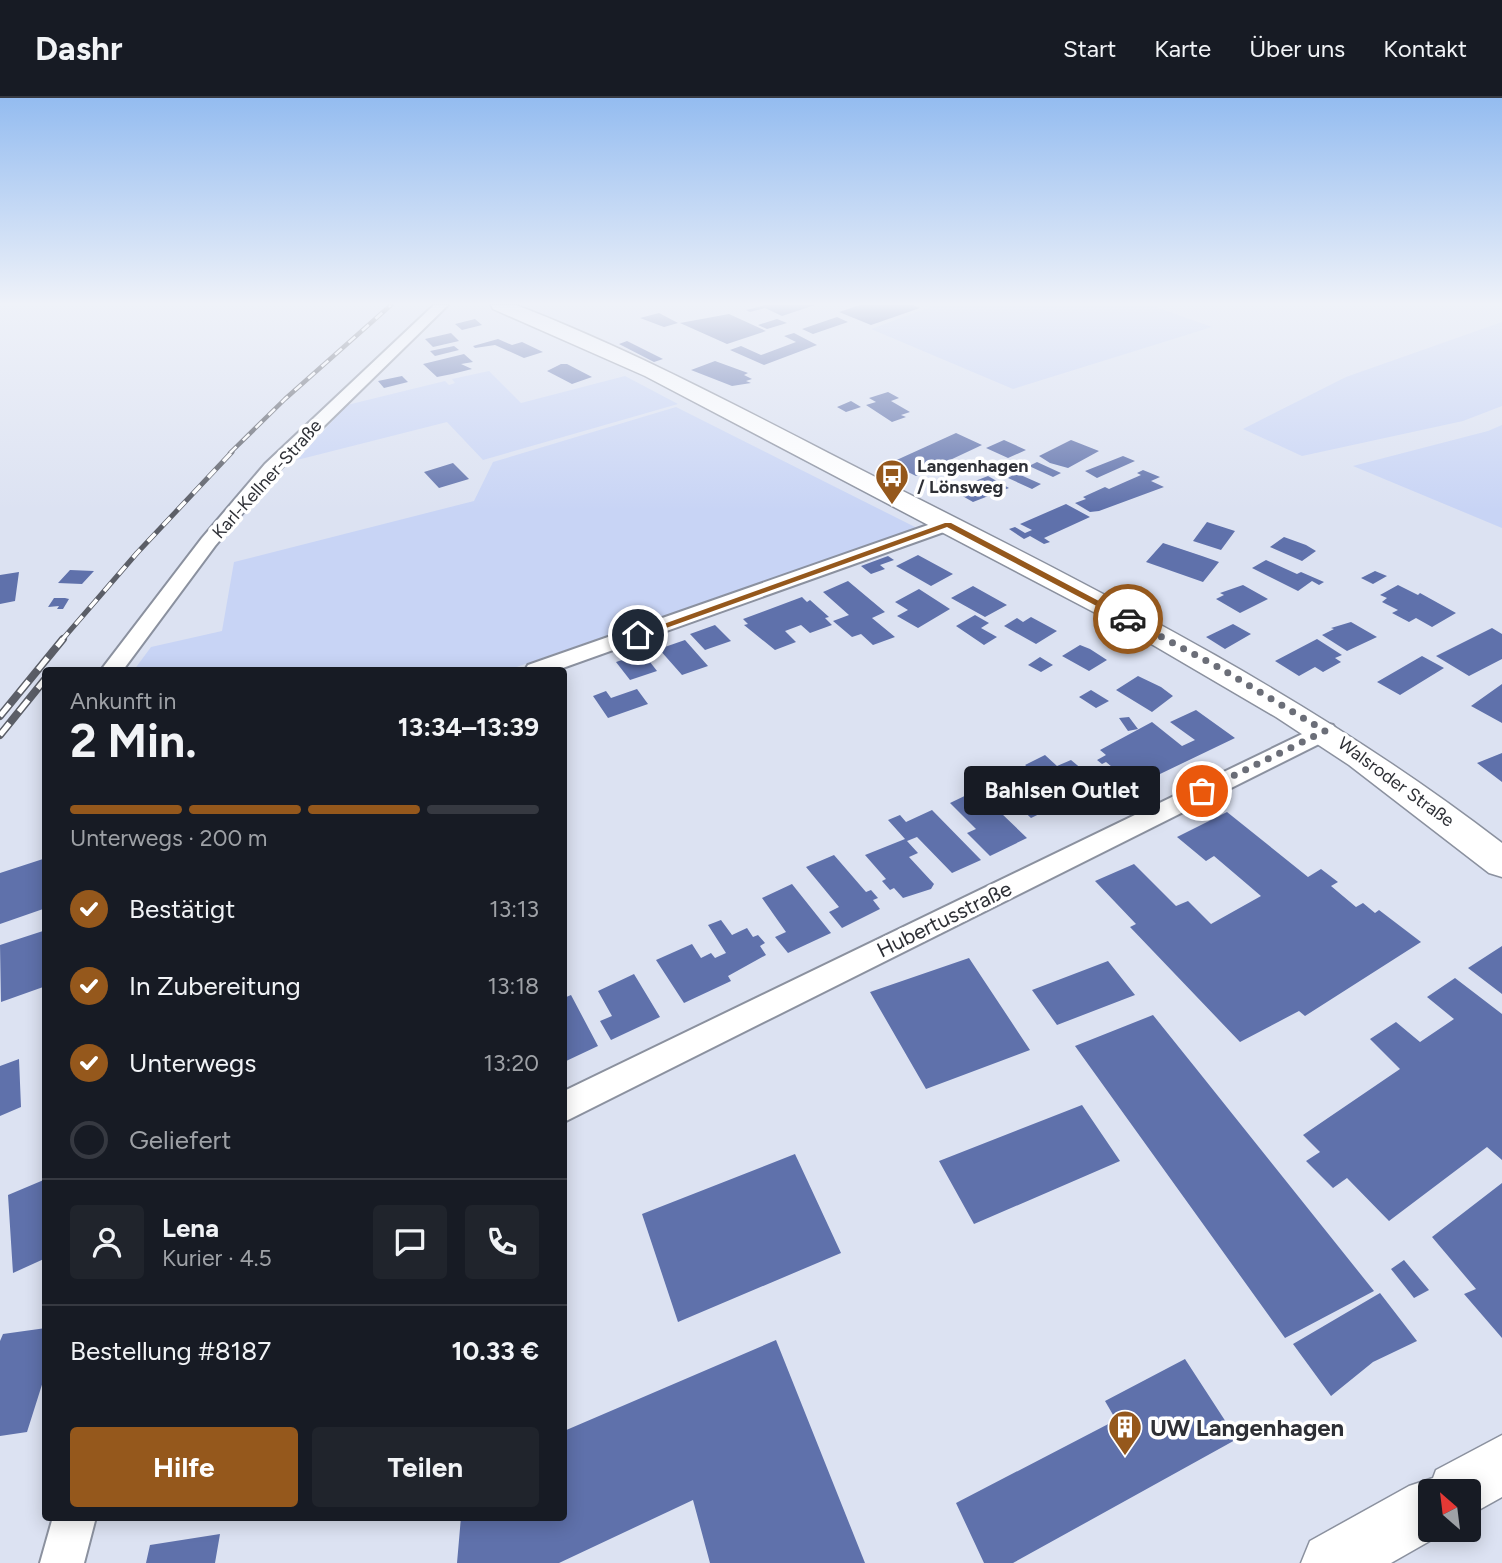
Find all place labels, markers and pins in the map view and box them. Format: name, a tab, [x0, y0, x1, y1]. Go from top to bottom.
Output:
place label: Langenhagen / Lönsweg	[917, 455, 1028, 498]
bus stop icon: Langenhagen / Lönsweg	[873, 457, 911, 506]
pin	[608, 605, 668, 665]
pin	[1172, 761, 1232, 821]
callout: Bahlsen Outlet	[964, 766, 1160, 816]
building icon: UW Langenhagen	[1106, 1408, 1144, 1457]
place label: UW Langenhagen	[1150, 1413, 1344, 1442]

